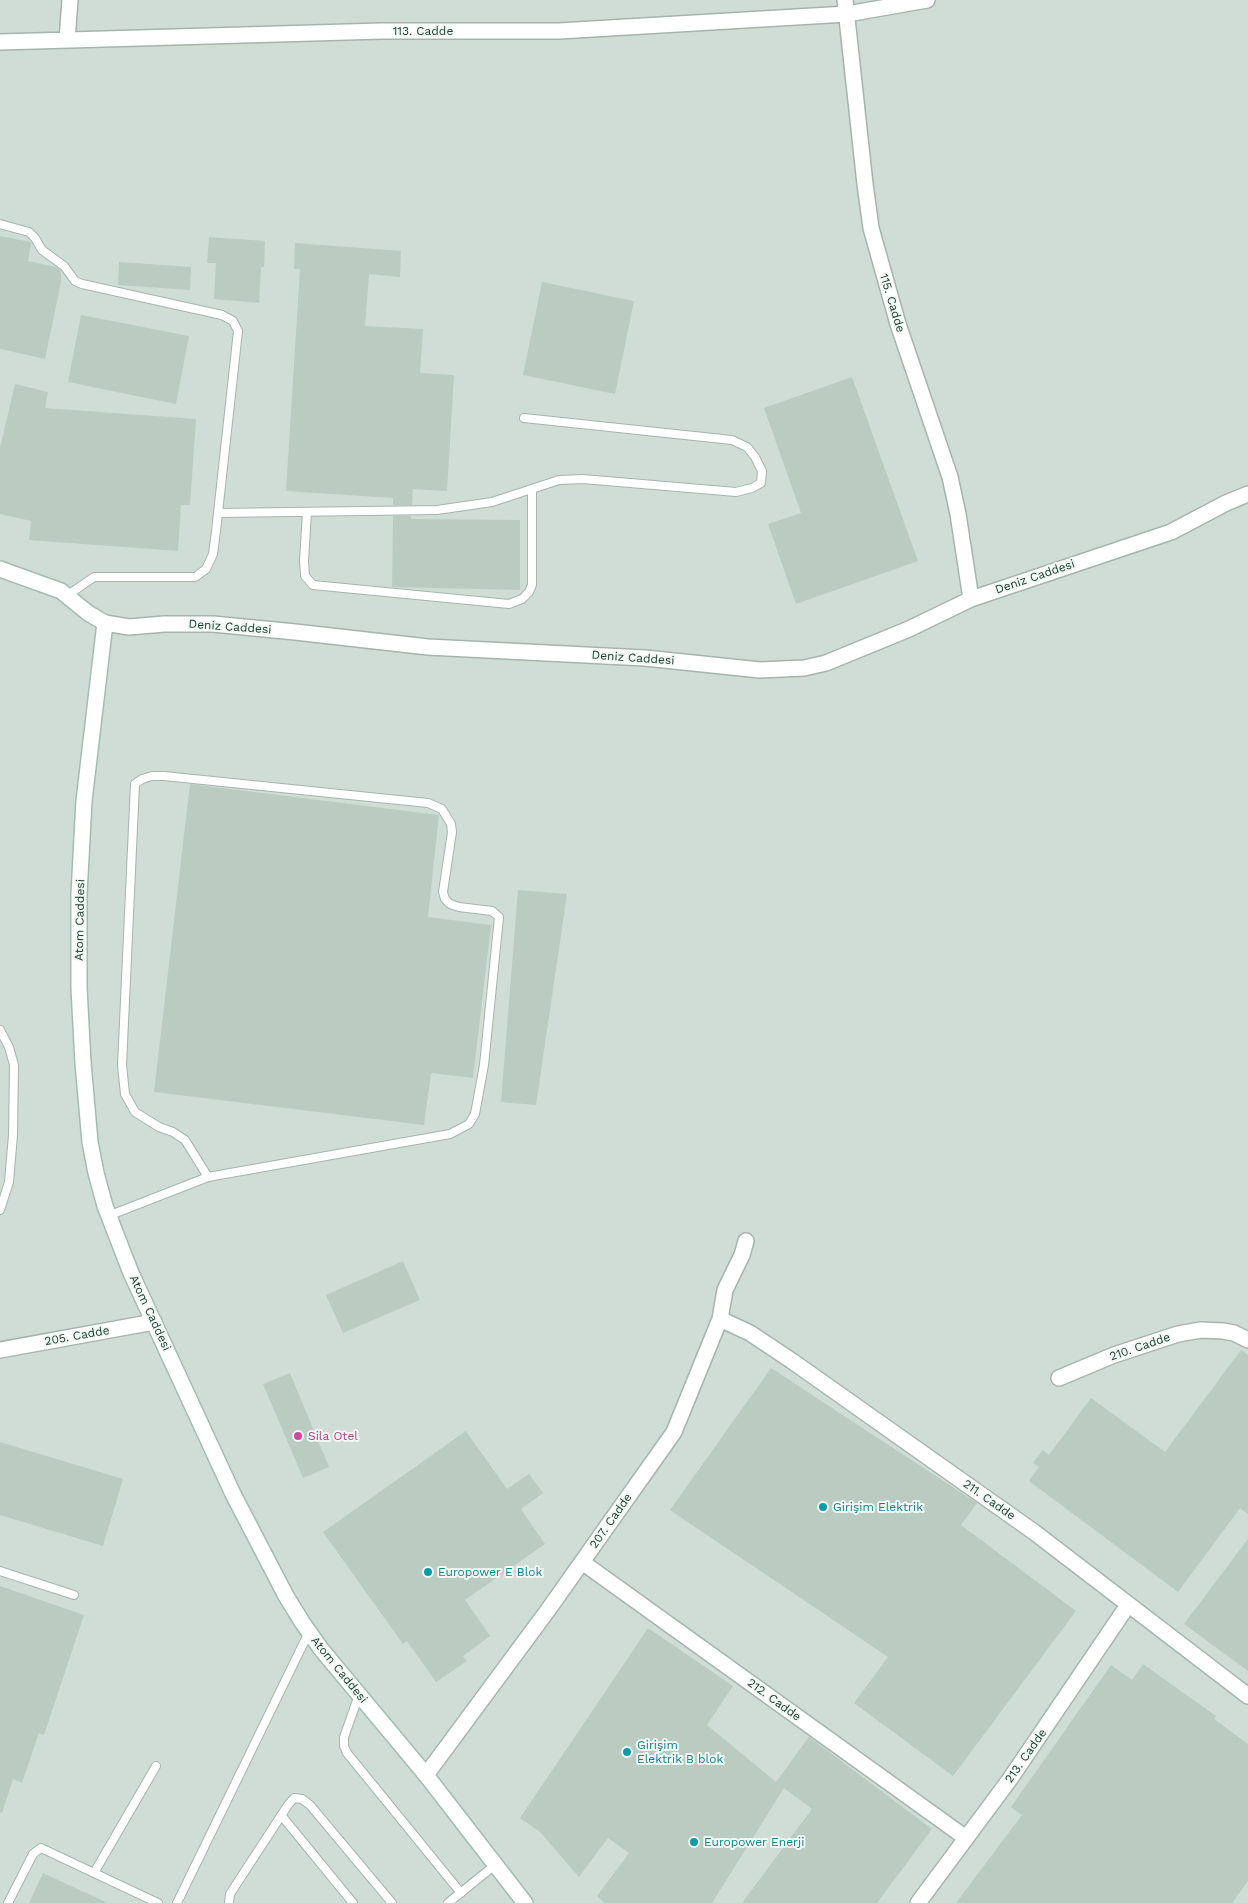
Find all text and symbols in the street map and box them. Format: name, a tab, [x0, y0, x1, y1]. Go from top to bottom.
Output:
street label: 113. Cadde	[393, 24, 453, 38]
street label: 115. Cadde	[876, 272, 908, 334]
street label: Deniz Caddesi	[993, 557, 1077, 597]
street label: Deniz Caddesi	[188, 617, 272, 637]
street label: Deniz Caddesi	[591, 648, 675, 668]
street label: Atom Caddesi	[72, 879, 88, 961]
street label: Atom Caddesi	[126, 1273, 174, 1353]
street label: 205. Cadde	[43, 1323, 111, 1349]
street label: 210. Cadde	[1108, 1330, 1172, 1364]
place label: Sila Otel	[308, 1429, 358, 1443]
marker: Sila Otel	[292, 1430, 304, 1442]
street label: 211. Cadde	[960, 1477, 1018, 1523]
street label: 207. Cadde	[587, 1491, 635, 1551]
place label: Girişim Elektrik	[833, 1500, 923, 1514]
marker: Girişim Elektrik	[817, 1501, 829, 1513]
place label: Europower E Blok	[438, 1565, 542, 1579]
marker: Europower E Blok	[422, 1566, 434, 1578]
street label: Atom Caddesi	[308, 1634, 370, 1706]
street label: 212. Cadde	[744, 1676, 804, 1724]
street label: 213. Cadde	[1002, 1726, 1050, 1786]
place label: Girişim Elektrik B blok	[637, 1738, 723, 1766]
marker: Girişim Elektrik B blok	[621, 1746, 633, 1758]
place label: Europower Enerji	[704, 1835, 804, 1849]
marker: Europower Enerji	[688, 1836, 700, 1848]

